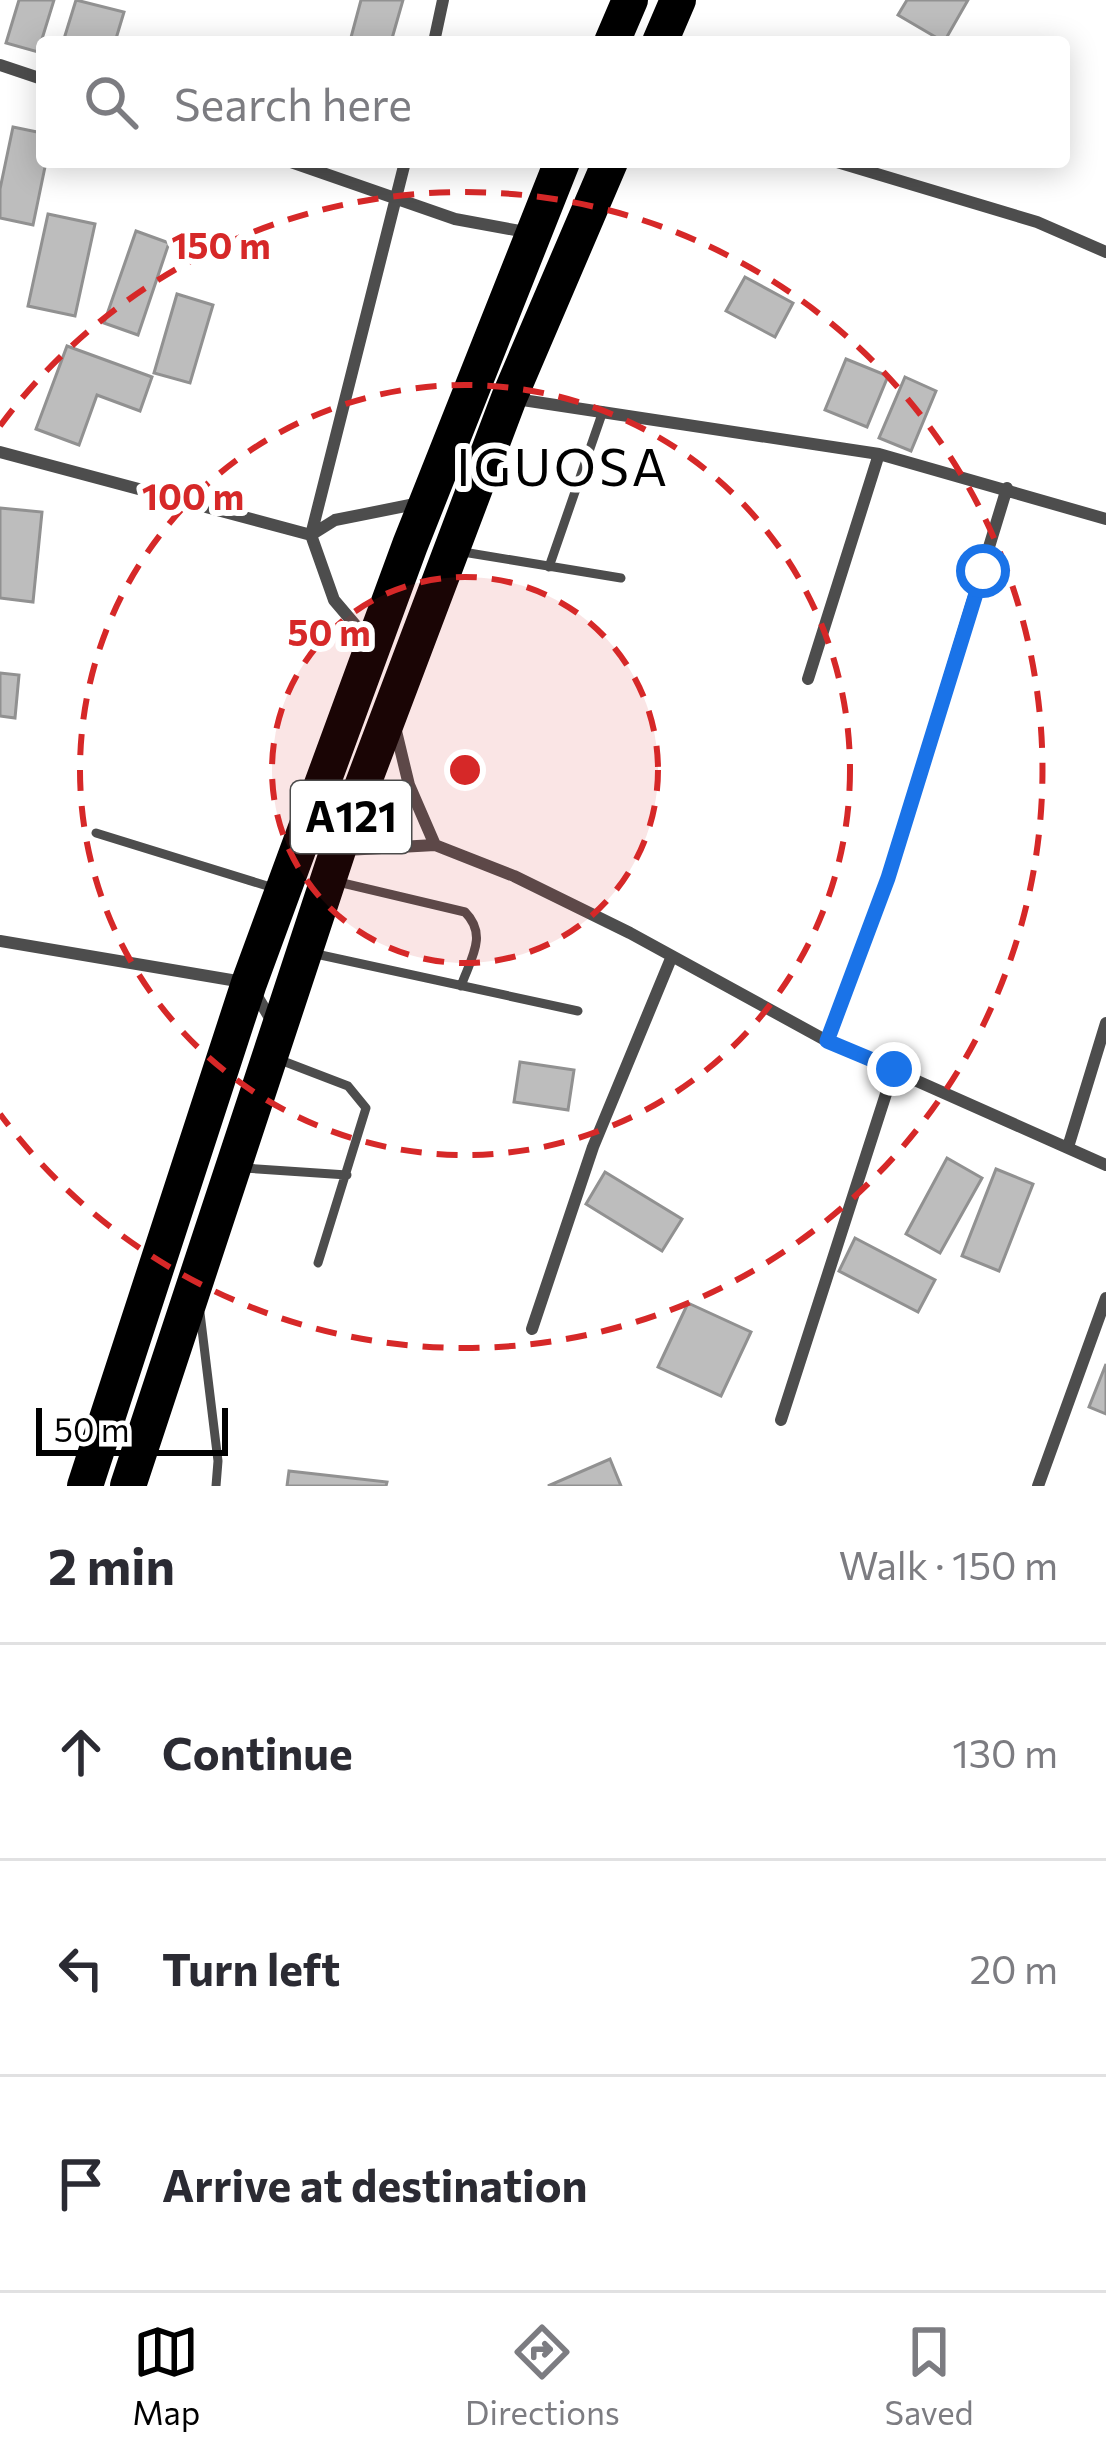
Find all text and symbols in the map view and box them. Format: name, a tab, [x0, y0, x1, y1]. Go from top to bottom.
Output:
search box	[36, 36, 1070, 168]
icon: search	[78, 69, 144, 135]
text: Search here	[174, 75, 412, 130]
text: 150 m	[171, 222, 271, 266]
district label: IGUOSA	[456, 434, 670, 497]
text: 100 m	[142, 473, 244, 517]
route start	[956, 544, 1010, 598]
text: 50 m	[287, 609, 371, 653]
centre of rings	[444, 749, 486, 791]
road number: A121	[291, 781, 411, 853]
route end	[867, 1042, 921, 1096]
scale bar	[36, 1402, 228, 1455]
text: 50 m	[54, 1408, 130, 1449]
text: 2 min	[48, 1533, 175, 1596]
text: Walk · 150 m	[839, 1540, 1058, 1588]
icon: ahead	[48, 1719, 114, 1785]
text: Continue	[162, 1724, 353, 1779]
text: 130 m	[952, 1728, 1058, 1776]
icon: left	[48, 1935, 114, 2001]
text: Turn left	[162, 1940, 340, 1995]
text: 20 m	[970, 1944, 1058, 1992]
icon: arrive	[48, 2151, 114, 2217]
text: Arrive at destination	[162, 2156, 588, 2211]
tab: Map	[132, 2319, 200, 2432]
tab: Directions	[465, 2319, 620, 2432]
tab: Saved	[885, 2319, 974, 2432]

